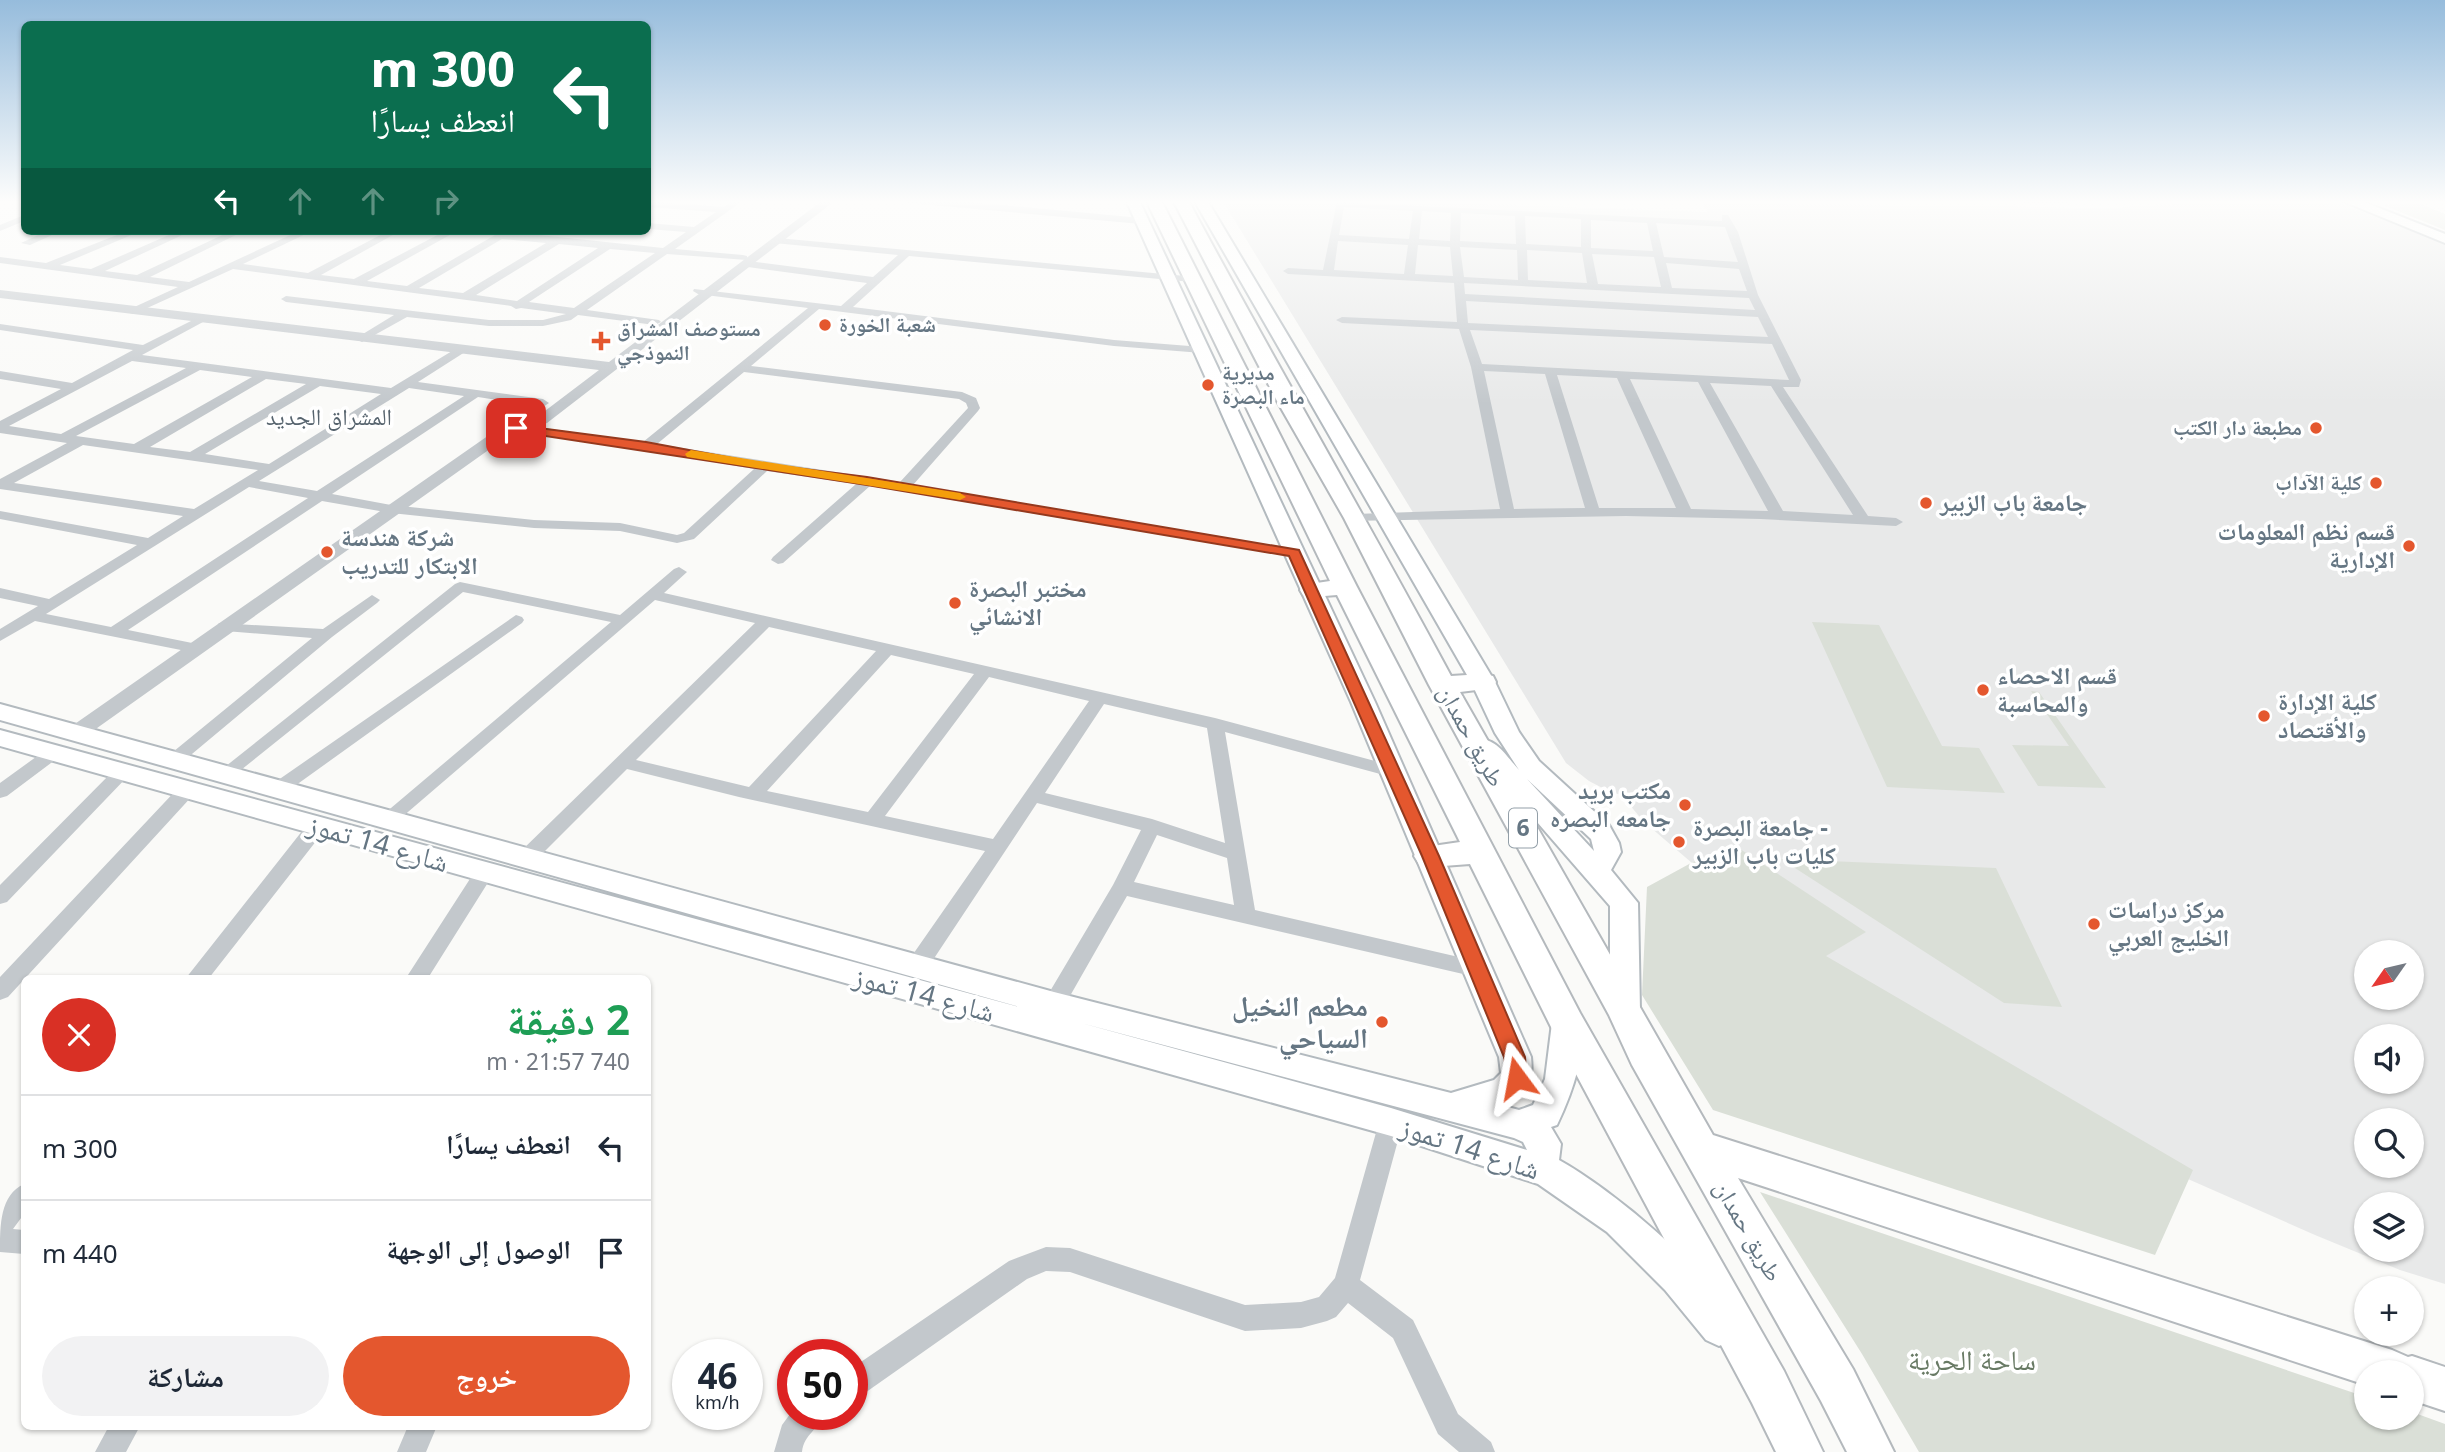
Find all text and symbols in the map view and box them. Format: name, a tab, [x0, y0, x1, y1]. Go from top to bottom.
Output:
text: 300 m	[370, 35, 515, 101]
icon: left	[539, 49, 630, 140]
text: انعطف يسارًا	[370, 98, 515, 141]
icon: left	[208, 182, 246, 220]
icon: ahead	[281, 182, 319, 220]
icon: ahead	[354, 182, 392, 220]
icon: right	[427, 182, 465, 220]
place label: شعبة الخورة	[839, 310, 936, 338]
place label: مستوصف المشراق النموذجي	[617, 314, 761, 369]
marker: شعبة الخورة	[817, 317, 833, 333]
marker: مستوصف المشراق النموذجي	[591, 331, 611, 351]
place label: مديرية ماء البصرة	[1222, 358, 1305, 410]
marker: مديرية ماء البصرة	[1200, 377, 1216, 393]
pin	[486, 398, 546, 458]
district label: المشراق الجديد	[266, 400, 392, 432]
icon: arrive	[497, 409, 535, 447]
place label: مطبعة دار الكتب	[2173, 413, 2302, 441]
marker: مطبعة دار الكتب	[2308, 420, 2324, 436]
place label: كلية الآداب	[2275, 468, 2362, 496]
marker: كلية الآداب	[2368, 475, 2384, 491]
place label: جامعة باب الزبير	[1939, 485, 2087, 518]
marker: جامعة باب الزبير	[1918, 495, 1934, 511]
place label: قسم نظم المعلومات الإدارية	[2217, 514, 2395, 575]
place label: شركة هندسة الابتكار للتدريب	[341, 520, 478, 581]
marker: قسم نظم المعلومات الإدارية	[2401, 538, 2417, 554]
marker: شركة هندسة الابتكار للتدريب	[319, 544, 335, 560]
place label: مختبر البصرة الانشائي	[969, 571, 1087, 636]
marker: مختبر البصرة الانشائي	[947, 595, 963, 611]
place label: قسم الاحصاء والمحاسبة	[1997, 658, 2117, 719]
street label: طريق حمدان	[1431, 678, 1514, 792]
marker: قسم الاحصاء والمحاسبة	[1975, 682, 1991, 698]
place label: كلية الإدارة والأقتصاد	[2278, 684, 2377, 745]
marker: كلية الإدارة والأقتصاد	[2256, 708, 2272, 724]
place label: مكتب بريد جامعه البصره	[1550, 773, 1671, 834]
marker: مكتب بريد جامعه البصره	[1677, 797, 1693, 813]
street label: شارع 14 تموز	[302, 804, 453, 880]
road number: 6	[1509, 808, 1537, 848]
place label: جامعة البصرة - كليات باب الزبير	[1692, 810, 1836, 871]
marker: جامعة البصرة - كليات باب الزبير	[1671, 834, 1687, 850]
place label: مركز دراسات الخليج العربي	[2108, 892, 2229, 957]
marker: مركز دراسات الخليج العربي	[2086, 916, 2102, 932]
north arrow	[2354, 940, 2424, 1010]
map controls	[2354, 940, 2424, 1430]
street label: شارع 14 تموز	[848, 956, 999, 1030]
place label: مطعم النخيل السياحي	[1232, 986, 1368, 1061]
text: 2 دقيقة	[507, 990, 630, 1047]
button: close	[42, 998, 116, 1072]
marker: مطعم النخيل السياحي	[1374, 1014, 1390, 1030]
button: sound	[2354, 1024, 2424, 1094]
position arrow	[1480, 1041, 1554, 1115]
text: 740 m · 21:57	[486, 1045, 630, 1077]
street label: شارع 14 تموز	[1395, 1106, 1545, 1188]
button: search	[2354, 1108, 2424, 1178]
text: انعطف يسارًا	[446, 1126, 571, 1162]
icon: left	[592, 1129, 630, 1167]
text: 300 m	[42, 1130, 118, 1166]
street label: طريق حمدان	[1707, 1174, 1792, 1287]
button: layers	[2354, 1192, 2424, 1262]
text: الوصول إلى الوجهة	[387, 1231, 571, 1267]
icon: arrive	[592, 1234, 630, 1272]
text: 440 m	[42, 1235, 118, 1271]
button: +	[2354, 1276, 2424, 1346]
button: مشاركة	[42, 1336, 329, 1416]
button: خروج	[343, 1336, 630, 1416]
speed limit sign: 50	[777, 1339, 868, 1430]
park label: ساحة الحرية	[1908, 1340, 2036, 1378]
text: 46	[697, 1352, 738, 1399]
button: −	[2354, 1360, 2424, 1430]
text: km/h	[695, 1390, 740, 1414]

